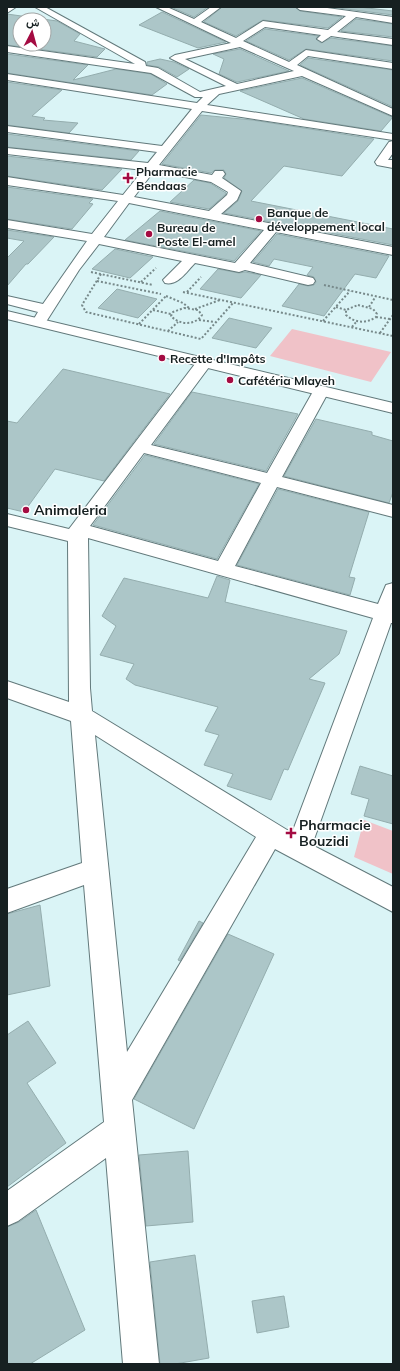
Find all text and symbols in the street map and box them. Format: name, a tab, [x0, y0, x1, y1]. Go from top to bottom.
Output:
north arrow	[12, 12, 52, 52]
text: ش	[26, 14, 40, 30]
place label: Pharmacie Bendaas	[136, 164, 198, 193]
marker: Pharmacie Bendaas	[123, 173, 133, 183]
place label: Banque de développement local	[267, 205, 385, 234]
marker: Banque de développement local	[254, 214, 264, 224]
place label: Bureau de Poste El-amel	[157, 220, 236, 249]
marker: Bureau de Poste El-amel	[144, 229, 154, 239]
place label: Recette d'Impôts	[170, 351, 266, 366]
marker: Recette d'Impôts	[157, 353, 167, 363]
place label: Cafétéria Mlayeh	[238, 373, 335, 388]
marker: Cafétéria Mlayeh	[225, 375, 235, 385]
place label: Animaleria	[34, 501, 107, 519]
marker: Animaleria	[21, 505, 31, 515]
place label: Pharmacie Bouzidi	[299, 816, 371, 850]
marker: Pharmacie Bouzidi	[286, 828, 296, 838]

